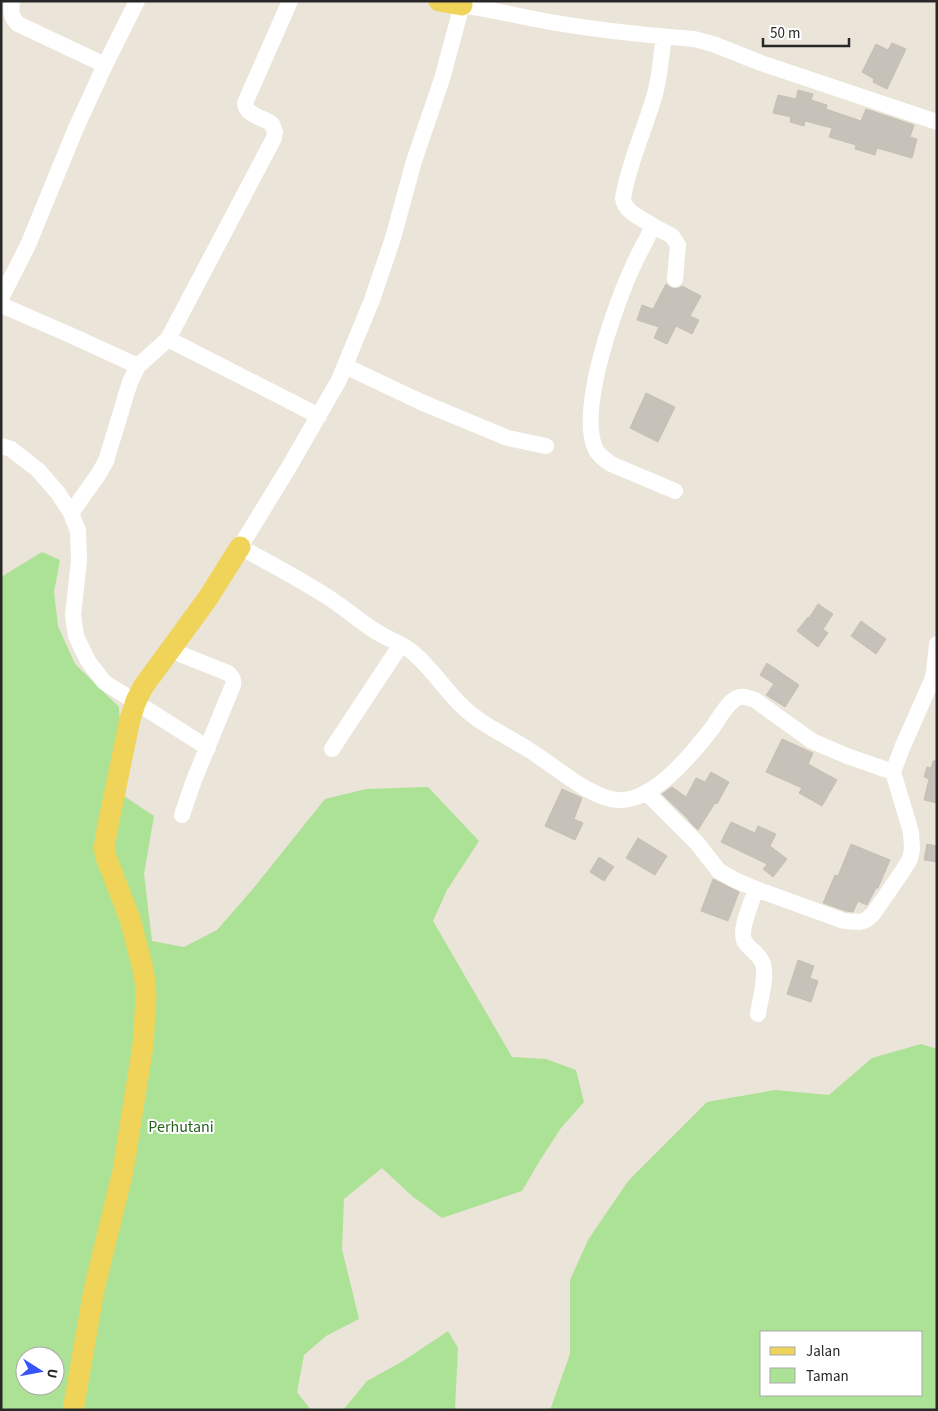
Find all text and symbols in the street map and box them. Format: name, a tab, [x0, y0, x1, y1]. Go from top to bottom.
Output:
scale bar	[763, 15, 849, 47]
text: 50 m	[770, 23, 800, 44]
park label: Perhutani	[148, 1116, 214, 1138]
legend	[760, 1331, 923, 1396]
text: Jalan	[806, 1341, 840, 1362]
north arrow	[15, 1346, 65, 1396]
text: Taman	[806, 1366, 849, 1387]
text: U	[41, 1367, 62, 1380]

